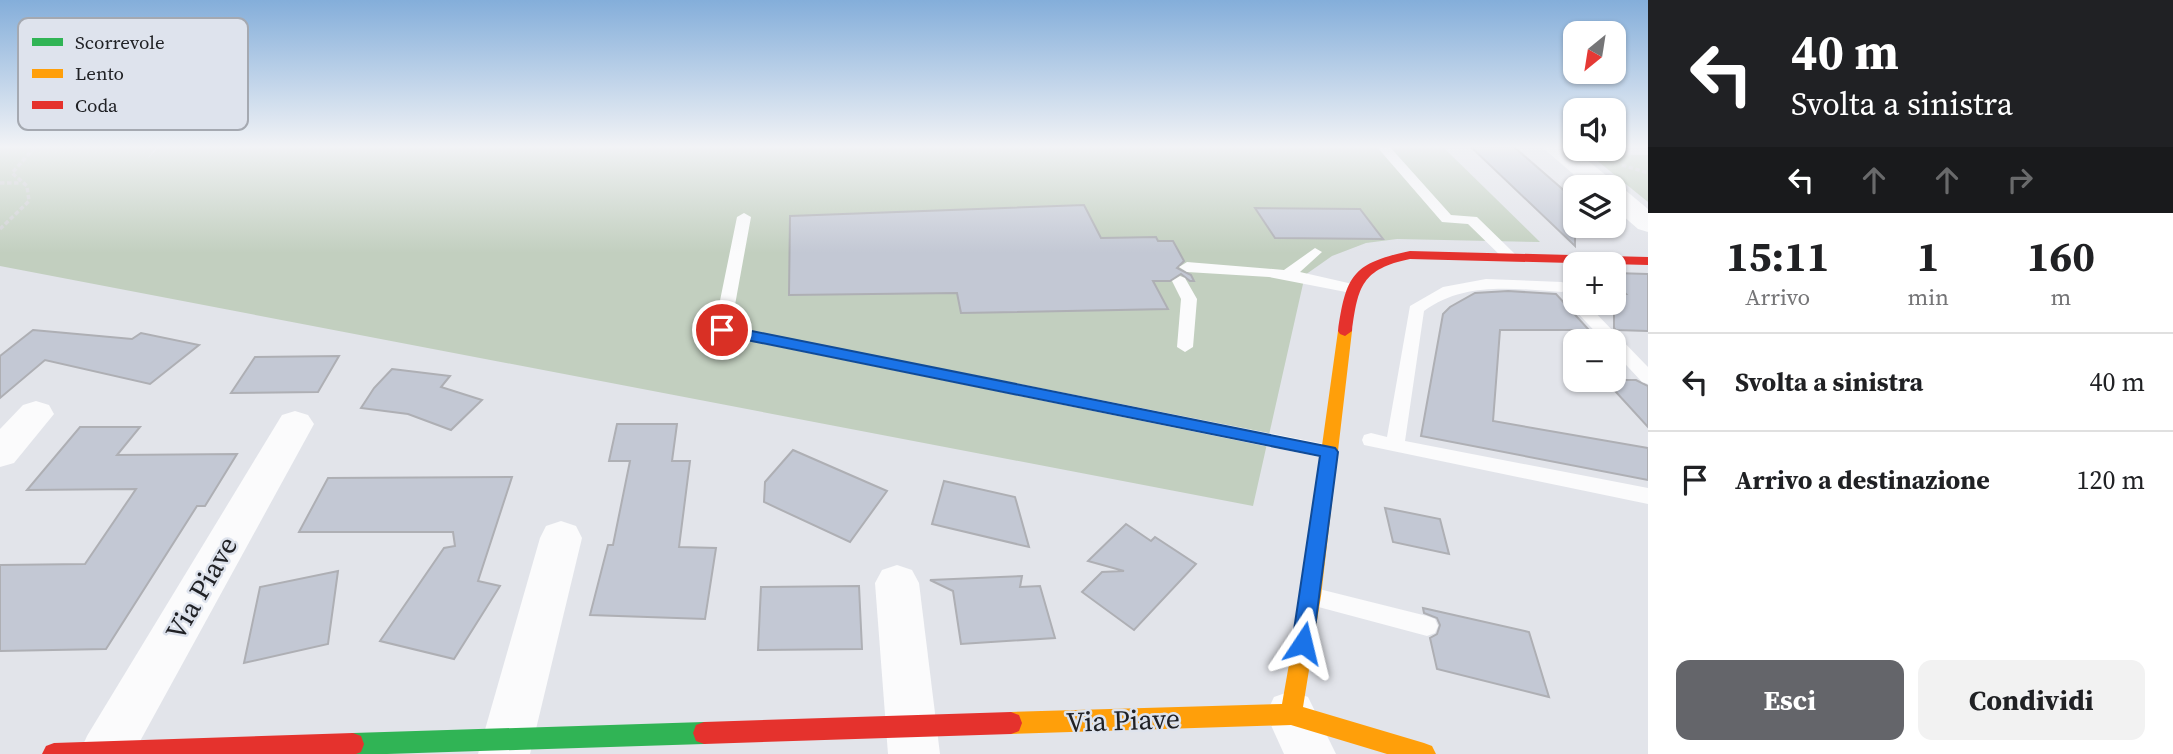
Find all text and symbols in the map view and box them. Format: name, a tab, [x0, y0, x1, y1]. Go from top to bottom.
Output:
legend	[18, 18, 248, 130]
text: 40 m	[1791, 18, 1899, 85]
north arrow	[1563, 21, 1626, 84]
map controls	[1563, 21, 1626, 392]
icon: left	[1676, 28, 1767, 119]
text: Scorrevole	[75, 29, 165, 55]
text: Lento	[75, 60, 124, 86]
text: Svolta a sinistra	[1791, 82, 2013, 126]
text: Coda	[75, 92, 118, 118]
button: sound	[1563, 98, 1626, 161]
icon: left	[1782, 161, 1820, 199]
icon: ahead	[1855, 161, 1893, 199]
icon: ahead	[1928, 161, 1966, 199]
icon: right	[2001, 161, 2039, 199]
button: layers	[1563, 175, 1626, 238]
text: 15:11	[1726, 227, 1830, 285]
text: 1	[1917, 227, 1940, 285]
text: 160	[2027, 227, 2095, 285]
button: +	[1563, 252, 1626, 315]
text: Arrivo	[1745, 281, 1810, 313]
text: min	[1907, 281, 1949, 313]
text: m	[2051, 281, 2071, 313]
pin	[692, 300, 752, 360]
icon: arrive	[703, 311, 741, 349]
button: −	[1563, 329, 1626, 392]
icon: left	[1676, 363, 1714, 401]
text: Svolta a sinistra	[1735, 364, 1923, 400]
text: 40 m	[2090, 364, 2145, 400]
icon: arrive	[1676, 461, 1714, 499]
text: Arrivo a destinazione	[1735, 462, 1990, 498]
text: 120 m	[2077, 462, 2145, 498]
street label: Via Piave	[156, 529, 246, 647]
position arrow	[1266, 606, 1340, 680]
button: Esci	[1676, 660, 1904, 740]
button: Condividi	[1918, 660, 2145, 740]
street label: Via Piave	[1065, 699, 1181, 741]

